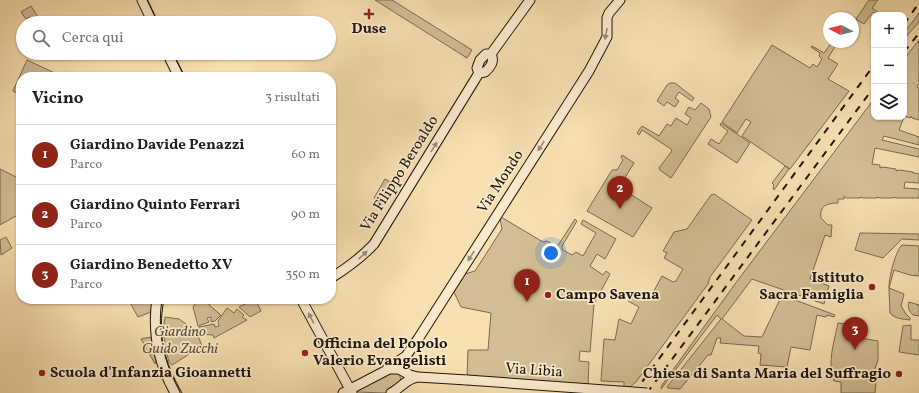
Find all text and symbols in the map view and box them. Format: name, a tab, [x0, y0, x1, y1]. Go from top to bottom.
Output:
marker: Duse	[364, 9, 374, 19]
north arrow	[823, 12, 859, 48]
map controls	[871, 12, 907, 120]
button: +	[871, 12, 907, 48]
search box	[16, 16, 336, 60]
place label: Duse	[352, 19, 387, 40]
icon: search	[30, 27, 52, 49]
text: Cerca qui	[62, 28, 124, 49]
one-way arrow	[603, 28, 609, 41]
button: −	[871, 48, 907, 84]
button: layers	[871, 84, 907, 120]
text: Vicino	[32, 87, 83, 110]
text: 3 risultati	[265, 89, 320, 107]
street label: Via Filippo Beroaldo	[356, 112, 444, 236]
text: Giardino Davide Penazzi	[70, 135, 245, 156]
one-way arrow	[430, 141, 437, 153]
one-way arrow	[537, 141, 545, 151]
text: 1	[42, 146, 48, 164]
text: 60 m	[292, 146, 320, 164]
street label: Via Mondo	[473, 146, 529, 218]
text: Parco	[70, 156, 102, 174]
pin: 2	[607, 176, 633, 209]
text: Giardino Quinto Ferrari	[70, 195, 240, 216]
text: 2	[42, 206, 48, 224]
text: 90 m	[291, 206, 320, 224]
text: Parco	[70, 216, 102, 234]
your location	[541, 243, 561, 263]
one-way arrow	[358, 251, 368, 260]
one-way arrow	[467, 251, 475, 261]
text: Giardino Benedetto XV	[70, 255, 232, 276]
text: 3	[42, 266, 48, 284]
text: 350 m	[285, 266, 320, 284]
place label: Istituto Sacra Famiglia	[759, 268, 864, 306]
pin: 1	[514, 269, 540, 302]
text: Parco	[70, 276, 102, 294]
marker: Istituto Sacra Famiglia	[867, 282, 877, 292]
place label: Campo Savena	[556, 285, 659, 306]
marker: Campo Savena	[543, 290, 553, 300]
one-way arrow	[308, 312, 314, 324]
pin: 3	[842, 317, 868, 350]
park label: Giardino Guido Zucchi	[142, 322, 218, 360]
place label: Officina del Popolo Valerio Evangelisti	[313, 334, 448, 372]
marker: Officina del Popolo Valerio Evangelisti	[300, 348, 310, 358]
street label: Via Libia	[505, 359, 563, 383]
place label: Scuola d'Infanzia Gioannetti	[50, 363, 252, 384]
place label: Chiesa di Santa Maria del Suffragio	[643, 364, 891, 385]
marker: Scuola d'Infanzia Gioannetti	[37, 368, 47, 378]
marker: Chiesa di Santa Maria del Suffragio	[894, 369, 904, 379]

